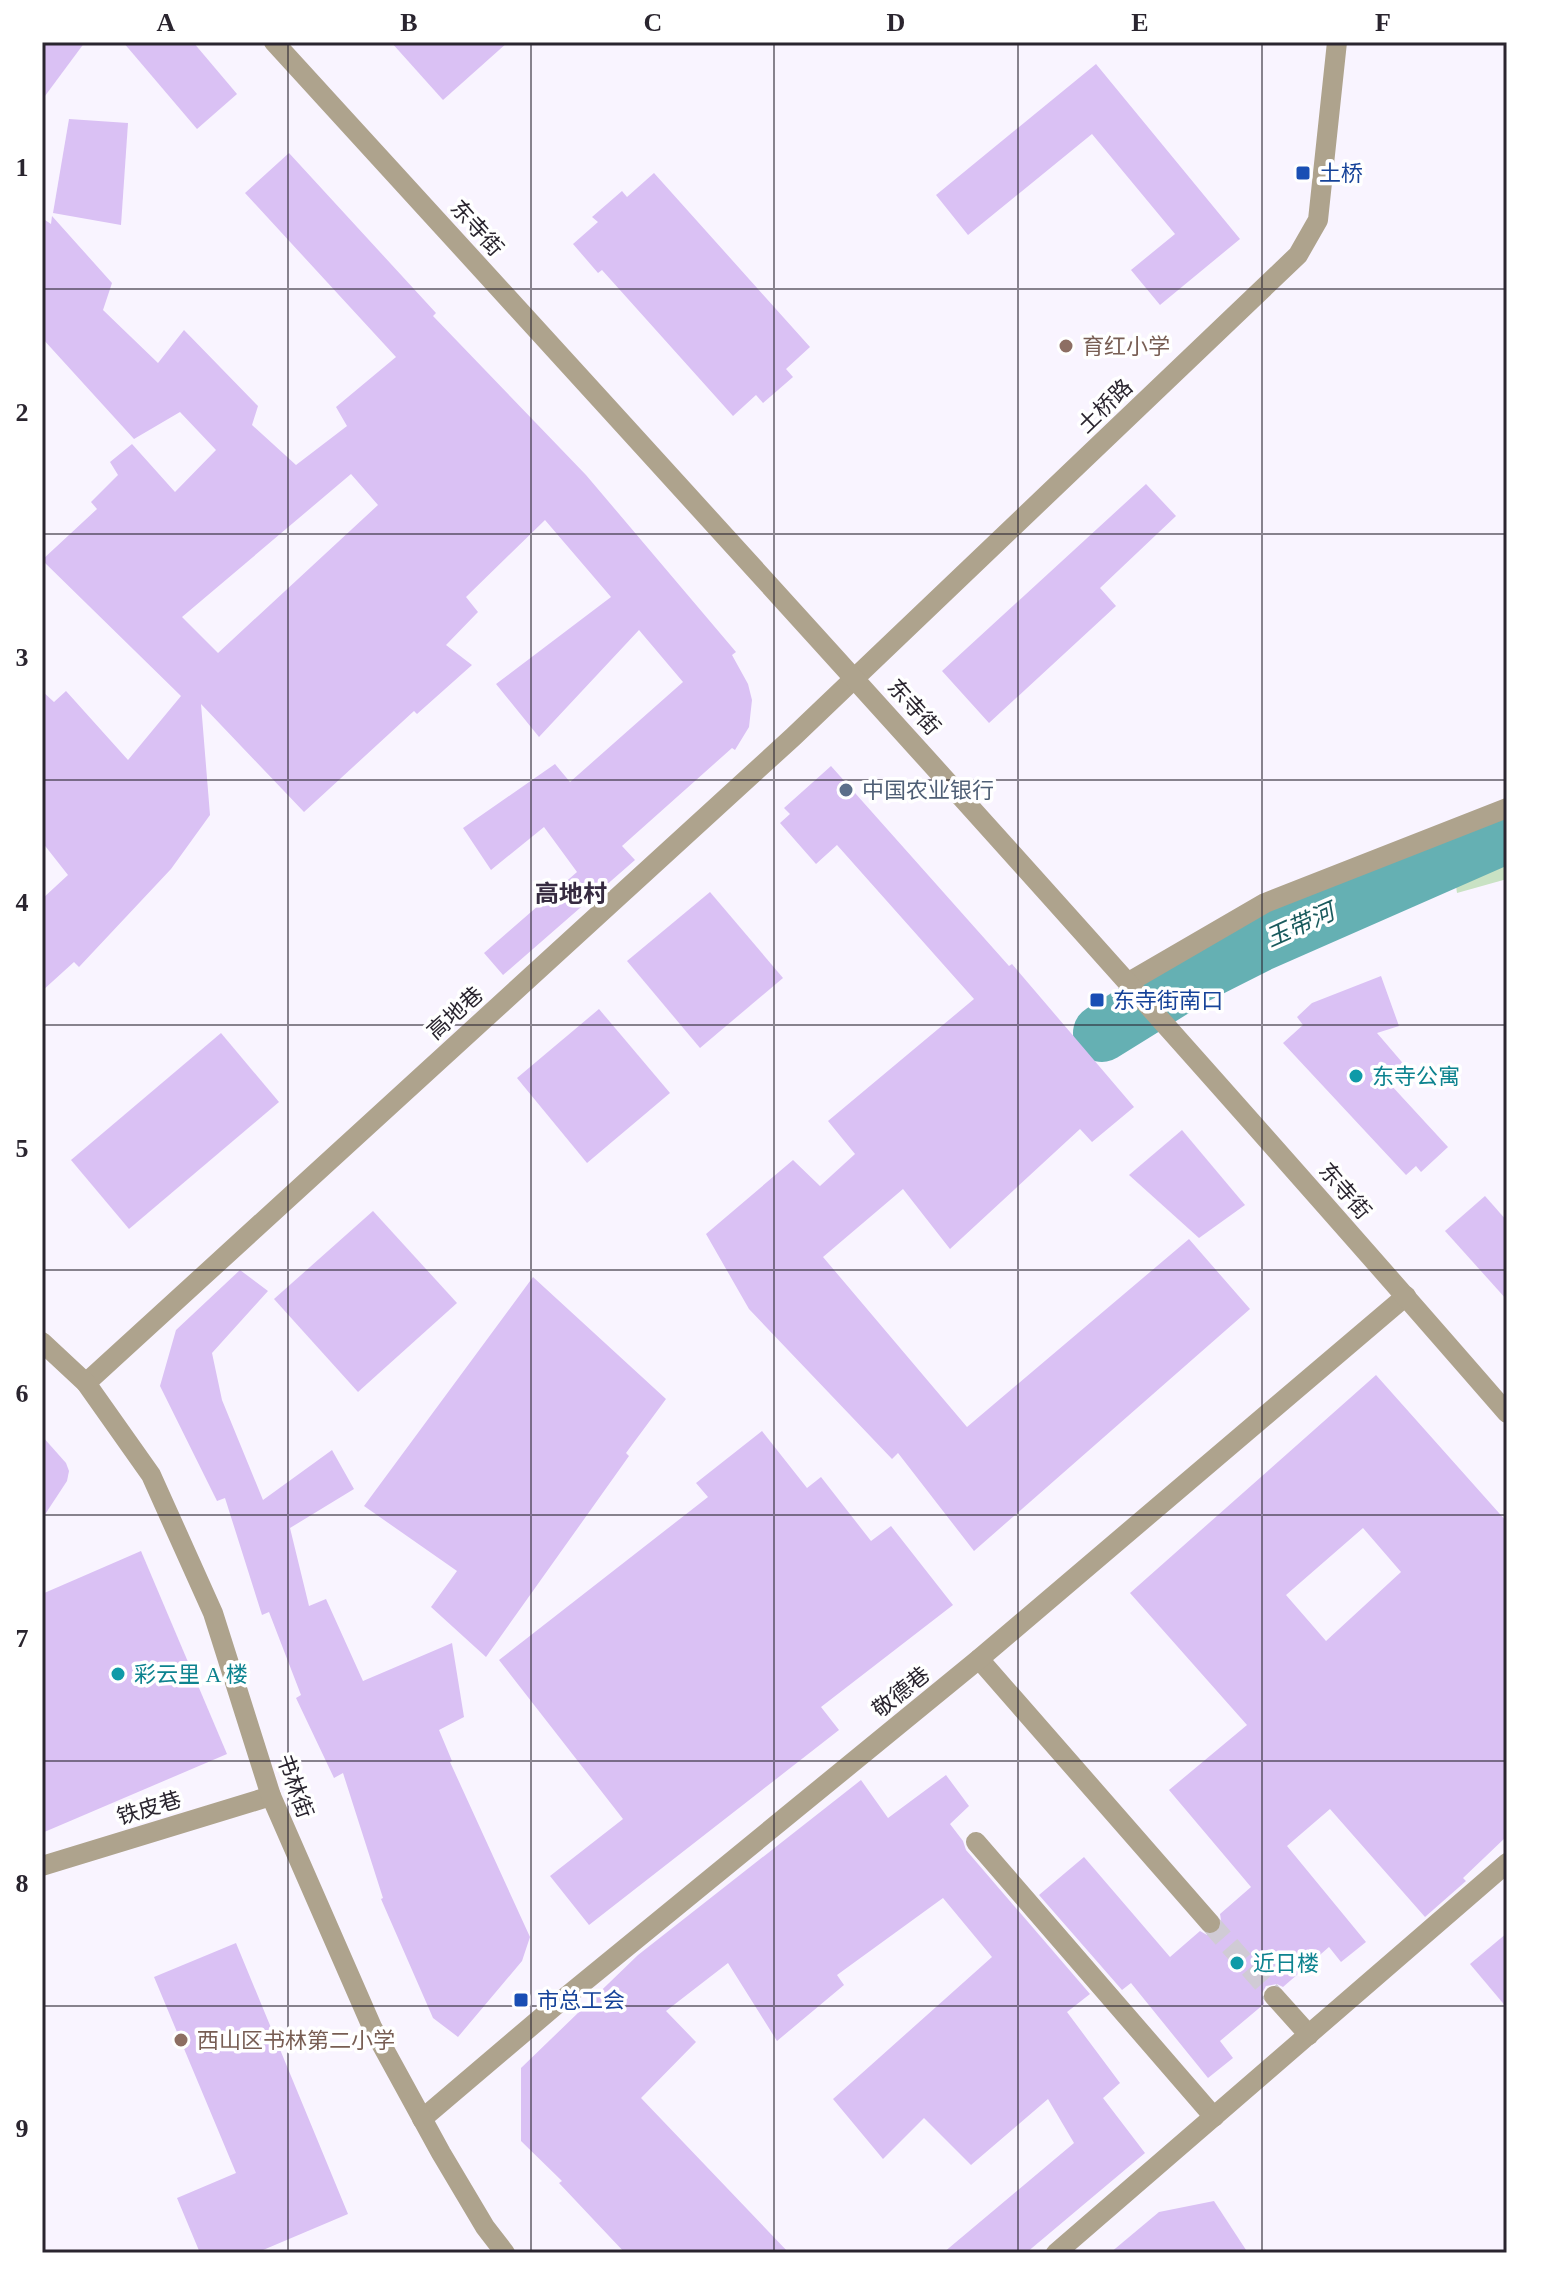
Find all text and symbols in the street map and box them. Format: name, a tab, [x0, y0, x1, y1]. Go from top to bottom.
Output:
text: A	[157, 8, 176, 37]
text: B	[400, 8, 418, 37]
text: C	[644, 8, 662, 37]
text: D	[887, 8, 905, 37]
text: E	[1131, 8, 1149, 37]
text: F	[1375, 8, 1391, 37]
text: 1	[16, 153, 29, 182]
place label: 土桥	[1319, 161, 1363, 186]
marker: 土桥	[1294, 164, 1312, 182]
street label: 东寺街	[446, 195, 508, 261]
place label: 育红小学	[1082, 334, 1170, 359]
marker: 育红小学	[1057, 337, 1075, 355]
street label: 土桥路	[1073, 374, 1137, 438]
text: 2	[16, 398, 29, 427]
text: 3	[16, 643, 29, 672]
street label: 东寺街	[883, 674, 945, 740]
place label: 中国农业银行	[862, 778, 994, 803]
marker: 中国农业银行	[837, 781, 855, 799]
district label: 高地村	[535, 881, 607, 907]
text: 4	[16, 888, 29, 917]
water label: 玉带河	[1262, 897, 1342, 952]
street label: 高地巷	[422, 982, 488, 1044]
place label: 东寺街南口	[1113, 988, 1223, 1013]
marker: 东寺街南口	[1088, 991, 1106, 1009]
place label: 东寺公寓	[1372, 1064, 1460, 1089]
marker: 东寺公寓	[1347, 1067, 1365, 1085]
text: 5	[16, 1134, 29, 1163]
street label: 东寺街	[1314, 1158, 1376, 1224]
text: 6	[16, 1379, 29, 1408]
text: 7	[16, 1624, 29, 1653]
place label: 彩云里 A 楼	[134, 1662, 248, 1687]
street label: 敬德巷	[867, 1662, 935, 1722]
marker: 彩云里 A 楼	[109, 1665, 127, 1683]
street label: 书林街	[272, 1751, 318, 1821]
street label: 铁皮巷	[114, 1786, 184, 1830]
text: 8	[16, 1869, 29, 1898]
place label: 近日楼	[1253, 1951, 1319, 1976]
marker: 近日楼	[1228, 1954, 1246, 1972]
place label: 市总工会	[537, 1988, 625, 2013]
marker: 市总工会	[512, 1991, 530, 2009]
place label: 西山区书林第二小学	[197, 2028, 395, 2053]
marker: 西山区书林第二小学	[172, 2031, 190, 2049]
text: 9	[16, 2114, 29, 2143]

